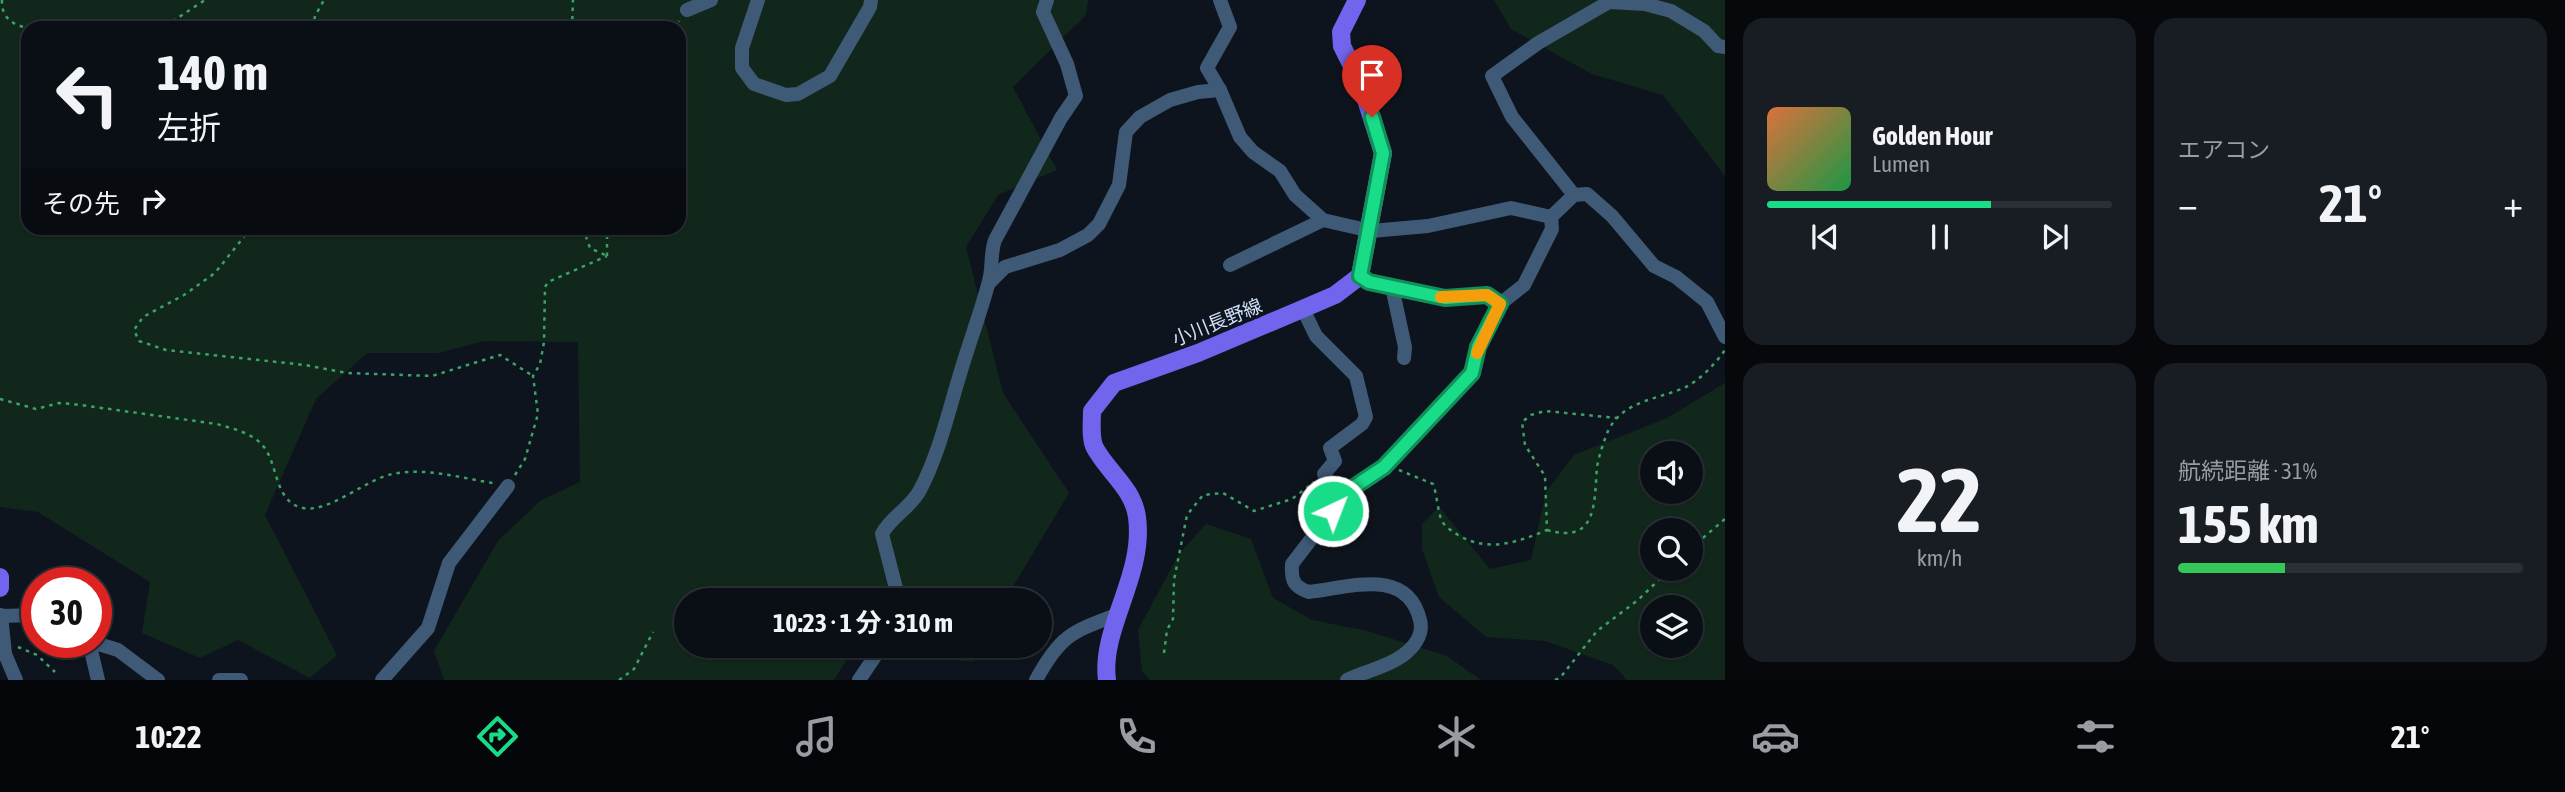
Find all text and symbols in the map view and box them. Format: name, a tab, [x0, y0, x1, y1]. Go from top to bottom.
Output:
text: 140 m	[157, 44, 268, 100]
pin	[1342, 45, 1402, 117]
icon: left	[42, 49, 133, 140]
icon: arrive	[1353, 56, 1391, 94]
text: 左折	[157, 109, 221, 146]
text: Golden Hour	[1872, 121, 1992, 151]
text: エアコン	[2178, 137, 2270, 163]
text: Lumen	[1872, 151, 1930, 177]
text: 21°	[2319, 173, 2382, 233]
icon: right	[134, 182, 172, 220]
text: −	[2178, 182, 2198, 225]
text: +	[2503, 182, 2523, 225]
text: その先	[42, 189, 120, 219]
icon: previous	[1806, 218, 1844, 256]
icon: pause	[1921, 218, 1959, 256]
icon: next	[2036, 218, 2074, 256]
street label: 小川長野線	[1169, 294, 1265, 350]
map controls	[1640, 441, 1703, 658]
button: sound	[1640, 441, 1703, 504]
text: 22	[1897, 447, 1982, 551]
text: 航続距離 · 31%	[2178, 458, 2317, 484]
position arrow	[1296, 474, 1370, 548]
text: 155 km	[2178, 494, 2319, 554]
button: search	[1640, 518, 1703, 581]
text: km/h	[1917, 545, 1962, 571]
speed limit sign: 30	[21, 567, 112, 658]
button: layers	[1640, 595, 1703, 658]
text: 10:23 · 1 分 · 310 m	[773, 608, 953, 638]
icon: directions	[473, 712, 522, 761]
icon: music	[792, 712, 841, 761]
icon: phone	[1112, 712, 1161, 761]
icon: climate	[1432, 712, 1481, 761]
icon: car	[1751, 712, 1800, 761]
icon: filters	[2071, 712, 2120, 761]
text: 10:22	[135, 718, 202, 755]
text: 21°	[2391, 718, 2430, 755]

